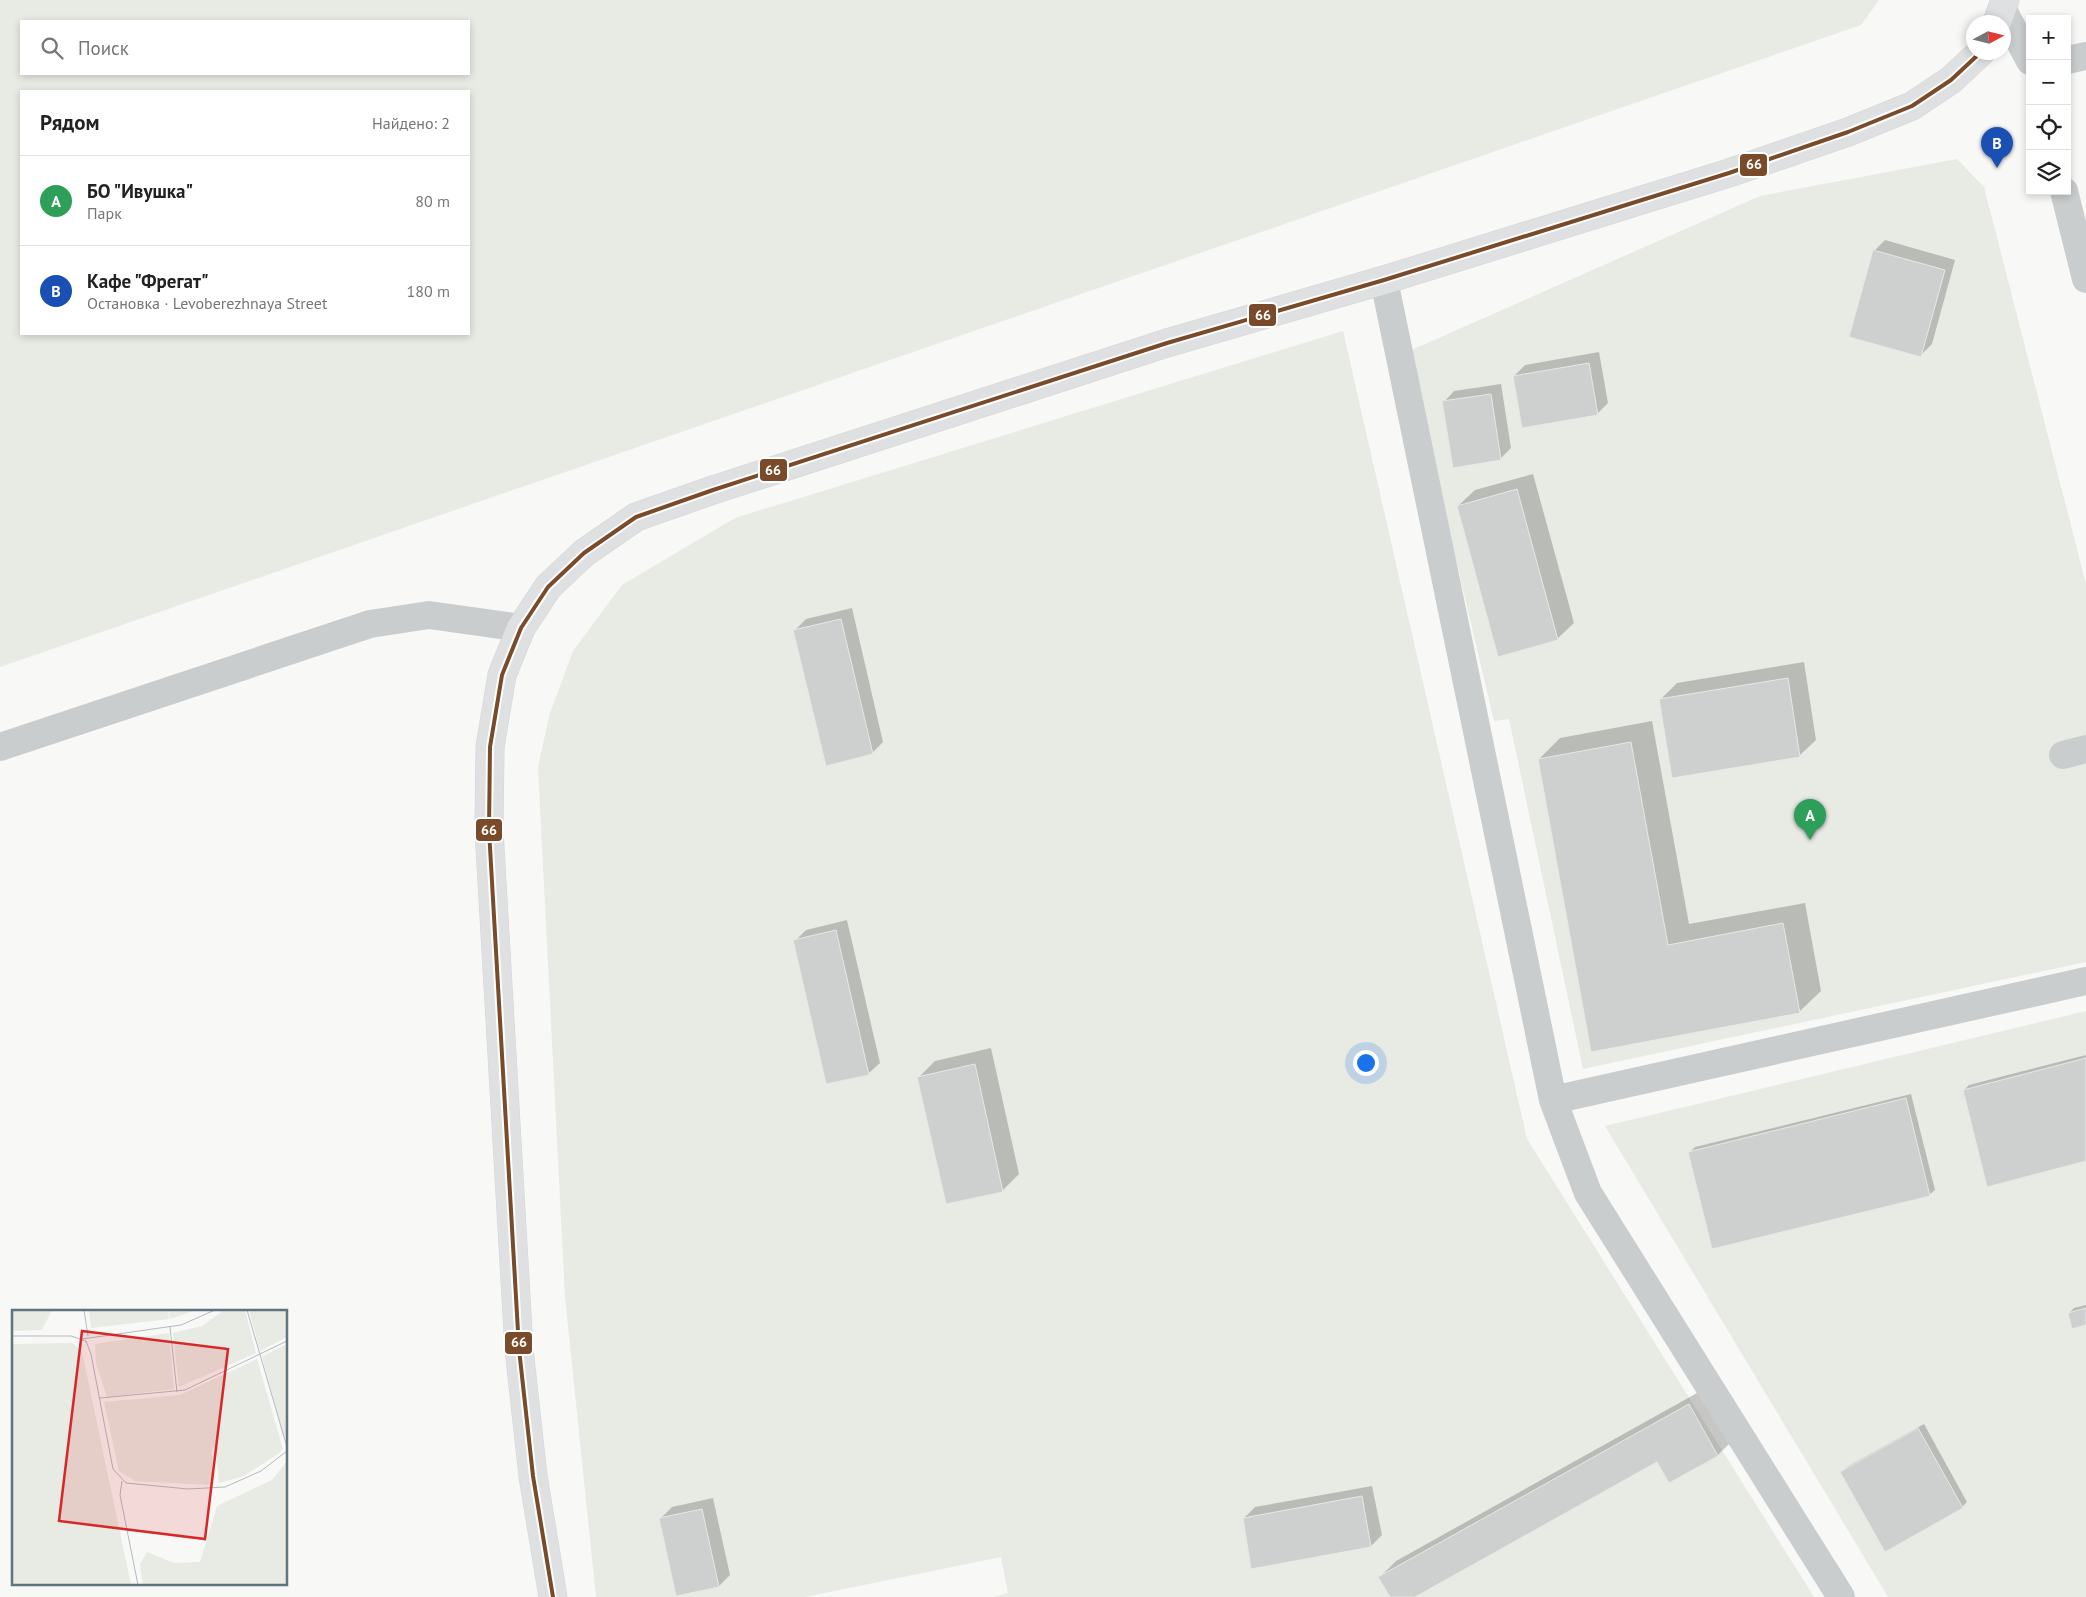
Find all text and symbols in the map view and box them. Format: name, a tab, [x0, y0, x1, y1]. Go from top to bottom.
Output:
north arrow	[1966, 15, 2011, 60]
map controls	[2026, 15, 2071, 195]
button: +	[2026, 15, 2071, 60]
search box	[20, 20, 470, 75]
icon: search	[38, 34, 66, 62]
text: Поиск	[78, 36, 129, 60]
button: −	[2026, 60, 2071, 105]
button: locate	[2026, 105, 2071, 150]
text: Рядом	[40, 109, 99, 136]
text: Найдено: 2	[372, 113, 450, 133]
pin: B	[1981, 127, 2013, 168]
button: layers	[2026, 150, 2071, 195]
line badge: 66	[1739, 153, 1768, 177]
text: 66	[1746, 155, 1762, 173]
text: БО "Ивушка"	[87, 179, 193, 203]
text: A	[51, 191, 61, 211]
text: 80 m	[415, 191, 450, 211]
text: Парк	[87, 203, 122, 223]
text: Кафе "Фрегат"	[87, 269, 209, 293]
text: B	[51, 281, 61, 301]
text: 180 m	[407, 281, 450, 301]
text: Остановка · Levoberezhnaya Street	[87, 293, 327, 313]
line badge: 66	[1248, 303, 1277, 327]
text: 66	[1255, 306, 1271, 324]
line badge: 66	[759, 458, 788, 482]
text: 66	[765, 461, 781, 479]
pin: A	[1794, 799, 1826, 840]
line badge: 66	[475, 818, 503, 842]
text: 66	[481, 821, 497, 839]
your location	[1353, 1050, 1379, 1076]
inset map	[12, 1310, 288, 1584]
line badge: 66	[504, 1331, 533, 1355]
text: 66	[511, 1333, 527, 1351]

